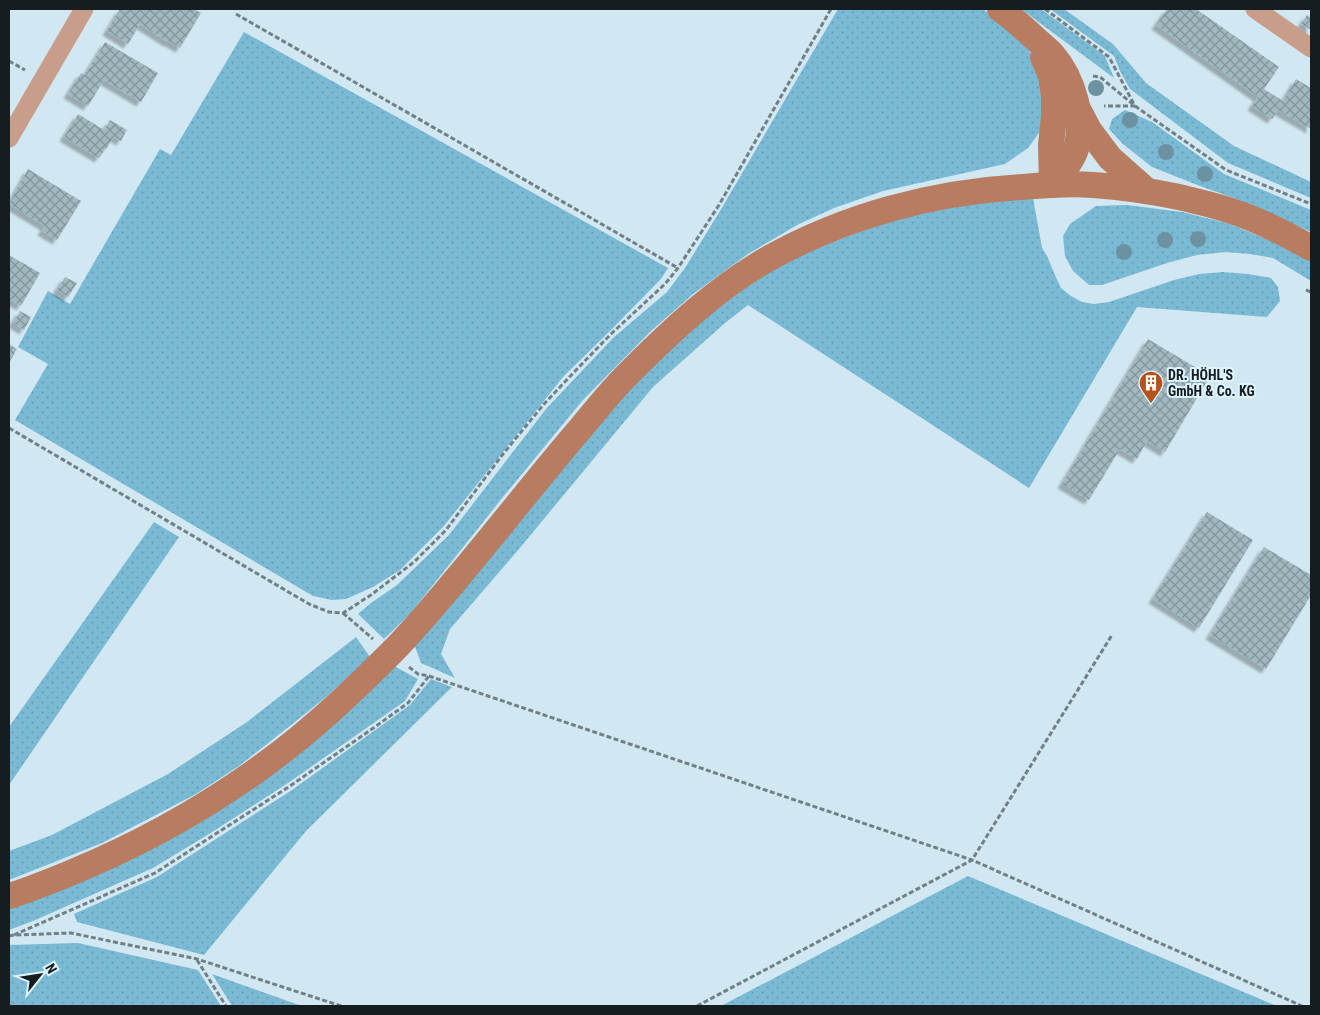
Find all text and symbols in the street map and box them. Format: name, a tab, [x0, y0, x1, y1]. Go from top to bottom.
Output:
place label: DR. HÖHL'S GmbH & Co. KG	[1168, 367, 1255, 399]
building icon: DR. HÖHL'S GmbH & Co. KG	[1138, 370, 1164, 404]
north arrow	[15, 950, 65, 1000]
text: N	[42, 961, 60, 976]

